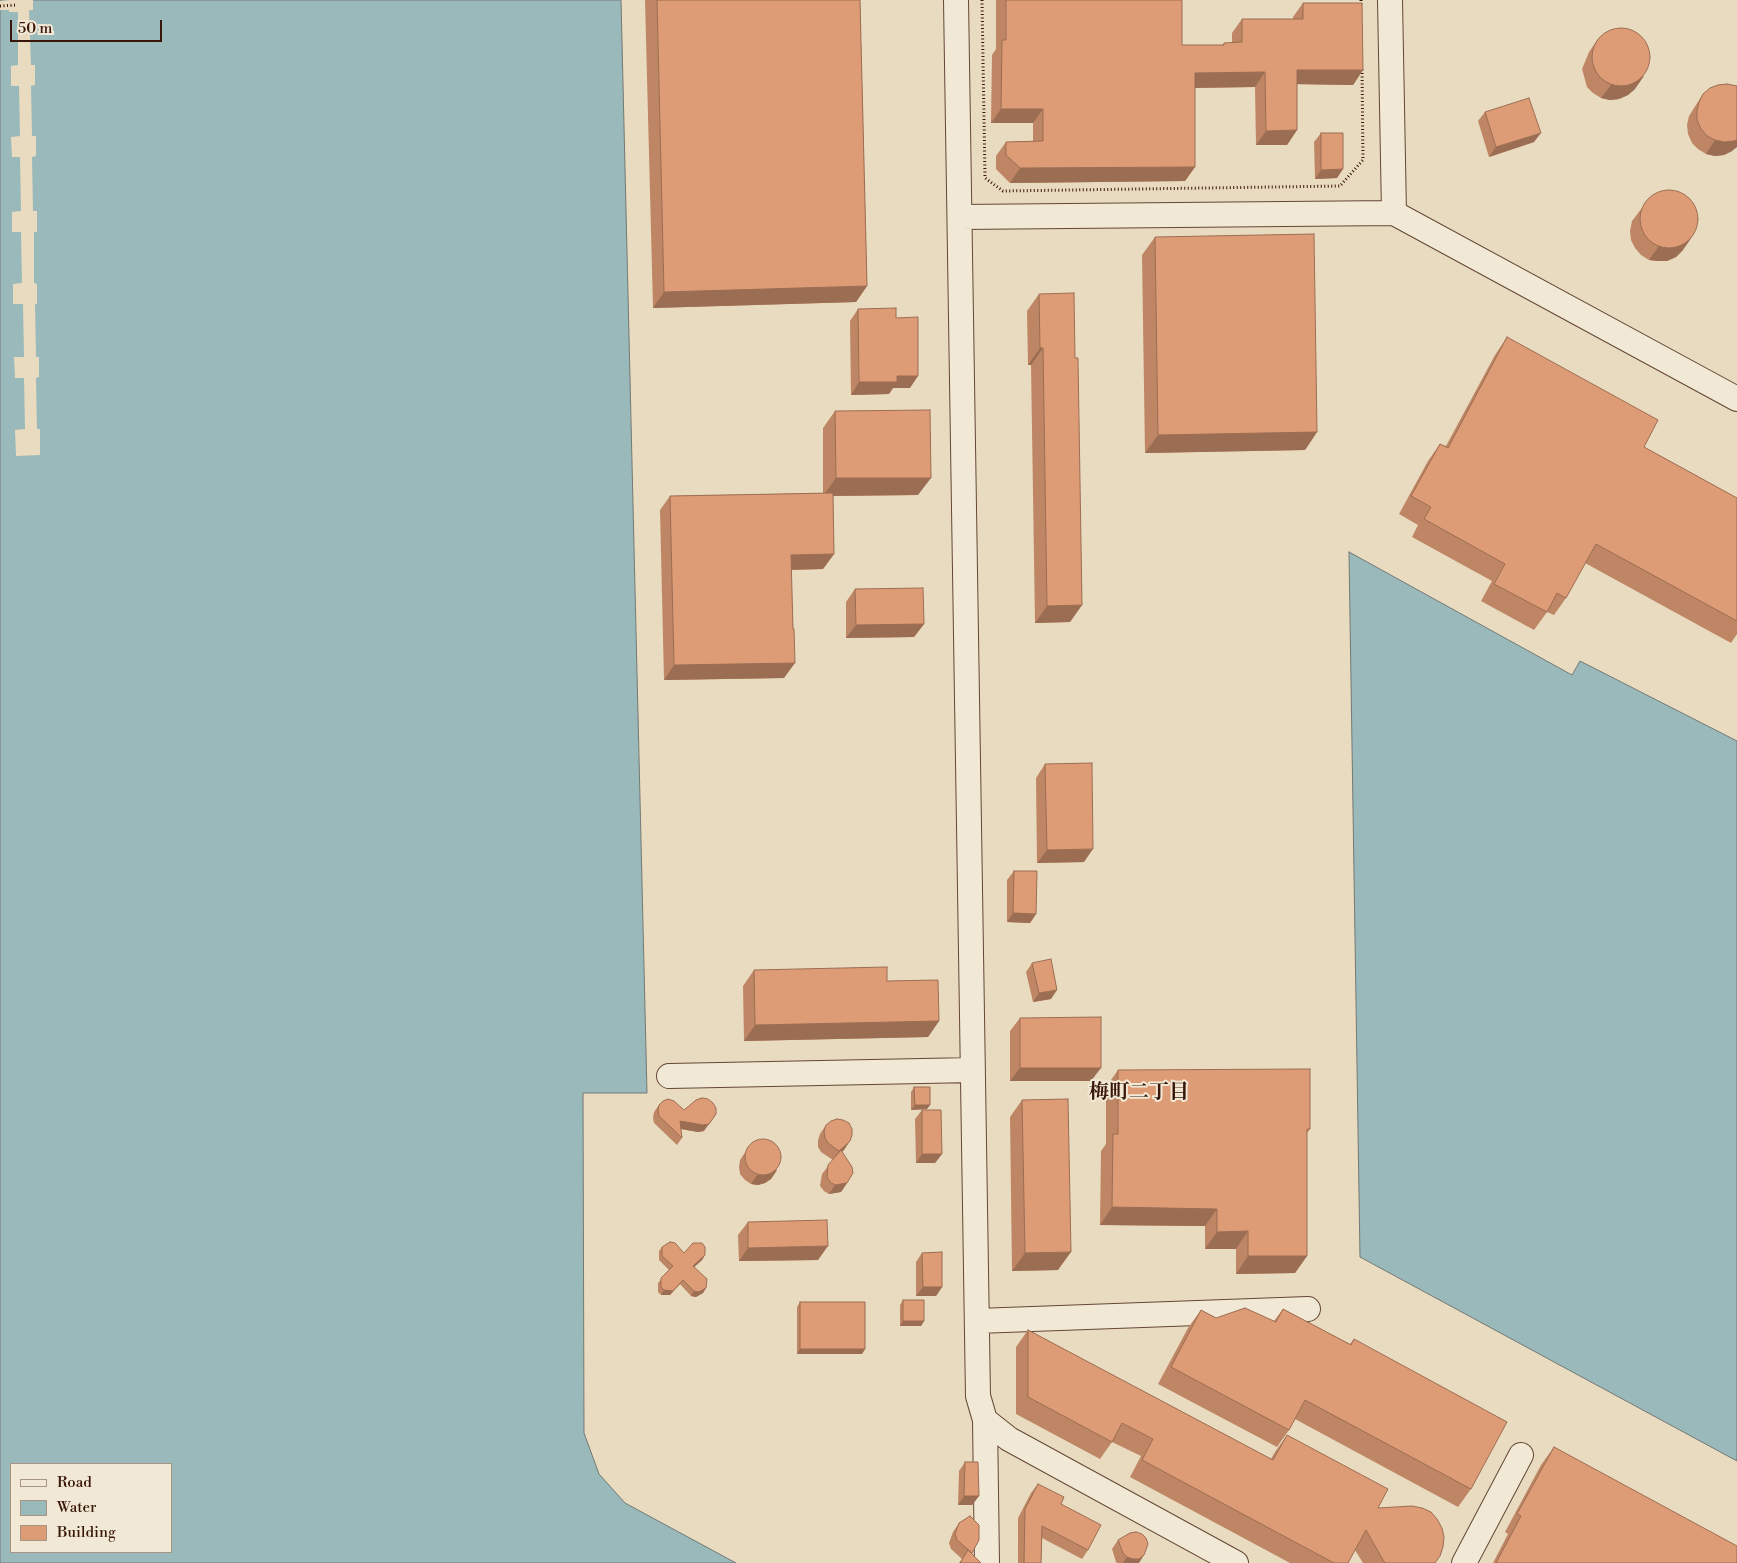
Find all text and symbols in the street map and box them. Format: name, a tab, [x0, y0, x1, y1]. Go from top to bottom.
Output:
scale bar	[12, 10, 165, 42]
text: 50 m	[18, 19, 52, 38]
district label: 梅町二丁目	[1089, 1081, 1189, 1105]
legend	[10, 1463, 172, 1553]
text: Road	[57, 1473, 92, 1492]
text: Water	[57, 1498, 96, 1517]
text: Building	[57, 1523, 116, 1542]

